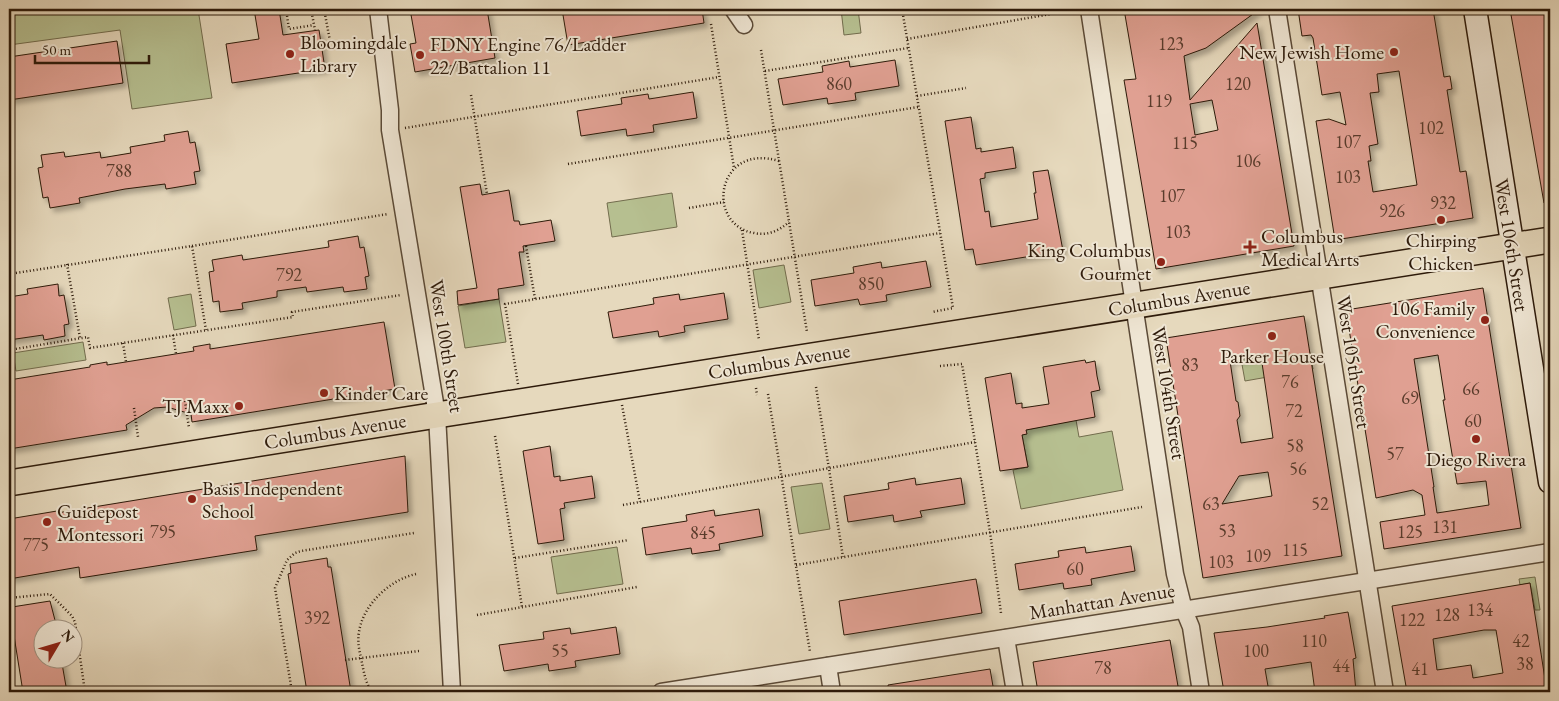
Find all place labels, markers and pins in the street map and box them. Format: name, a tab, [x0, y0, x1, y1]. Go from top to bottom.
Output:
place label: Bloomingdale Library	[300, 29, 407, 78]
place label: FDNY Engine 76/Ladder 22/Battalion 11	[430, 31, 626, 80]
place label: New Jewish Home	[1239, 39, 1384, 65]
marker: New Jewish Home	[1388, 46, 1400, 58]
marker: Bloomingdale Library	[284, 48, 296, 60]
marker: FDNY Engine 76/Ladder 22/Battalion 11	[414, 49, 426, 61]
marker: Chirping Chicken	[1435, 214, 1447, 226]
place label: Columbus Medical Arts	[1261, 223, 1359, 272]
place label: Chirping Chicken	[1406, 227, 1477, 276]
place label: King Columbus Gourmet	[1027, 237, 1152, 286]
marker: Columbus Medical Arts	[1243, 240, 1257, 254]
marker: King Columbus Gourmet	[1155, 256, 1167, 268]
place label: 106 Family Convenience	[1375, 295, 1475, 344]
marker: 106 Family Convenience	[1479, 314, 1491, 326]
marker: Parker House	[1266, 330, 1278, 342]
place label: Parker House	[1220, 343, 1324, 369]
place label: Kinder Care	[334, 380, 429, 406]
marker: Kinder Care	[318, 387, 330, 399]
place label: TJ Maxx	[162, 393, 229, 419]
marker: TJ Maxx	[233, 400, 245, 412]
marker: Diego Rivera	[1470, 433, 1482, 445]
place label: Diego Rivera	[1426, 446, 1526, 472]
place label: Basis Independent School	[202, 475, 343, 524]
marker: Basis Independent School	[186, 493, 198, 505]
place label: Guidepost Montessori	[57, 498, 144, 547]
marker: Guidepost Montessori	[41, 516, 53, 528]

